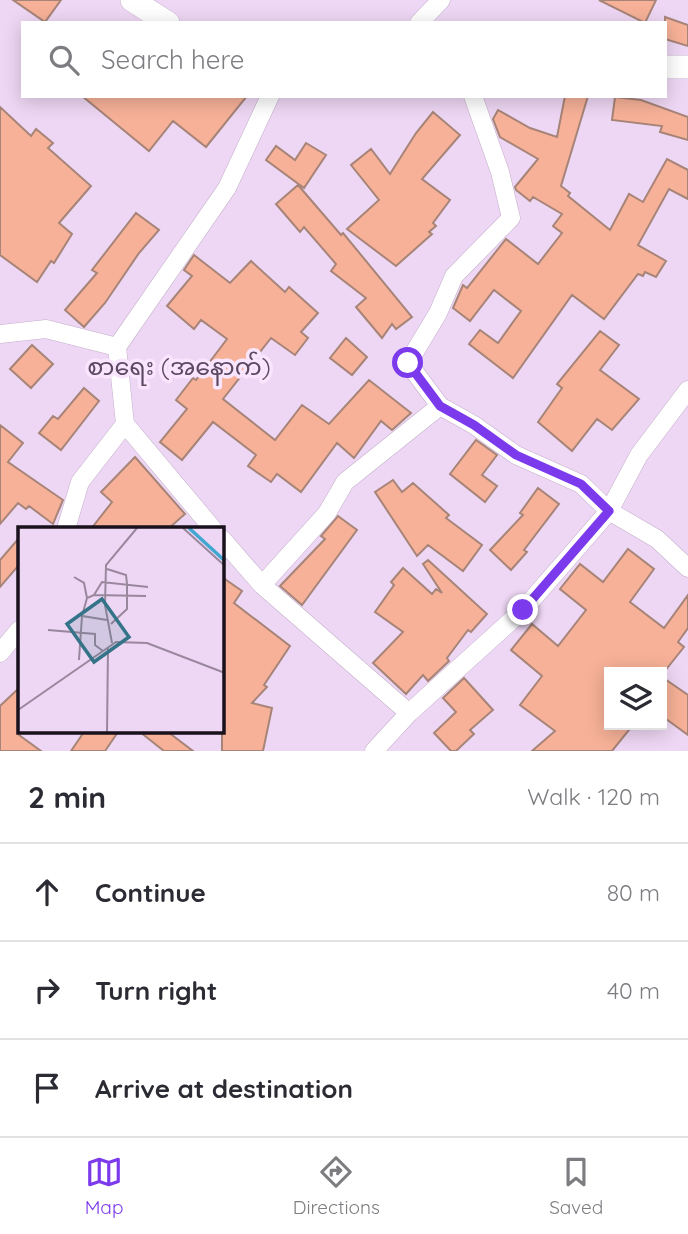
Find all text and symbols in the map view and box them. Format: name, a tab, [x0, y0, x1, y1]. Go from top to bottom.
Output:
search box	[21, 21, 667, 98]
icon: search	[45, 41, 83, 79]
text: Search here	[101, 43, 245, 76]
route start	[392, 347, 423, 378]
district label: စာရေး (အနောက်)	[87, 351, 271, 386]
inset map	[18, 527, 224, 734]
route end	[507, 594, 538, 625]
map controls	[604, 667, 667, 730]
button: layers	[604, 667, 667, 730]
text: 2 min	[28, 778, 106, 816]
text: Walk · 120 m	[527, 782, 660, 811]
icon: ahead	[28, 873, 66, 911]
text: Continue	[95, 876, 206, 909]
text: 80 m	[607, 878, 660, 907]
icon: right	[28, 971, 66, 1009]
text: Turn right	[95, 974, 217, 1007]
text: 40 m	[607, 976, 660, 1005]
icon: arrive	[28, 1069, 66, 1107]
text: Arrive at destination	[95, 1072, 353, 1105]
tab: Map	[85, 1153, 123, 1219]
tab: Directions	[293, 1153, 380, 1219]
tab: Saved	[549, 1153, 603, 1219]

